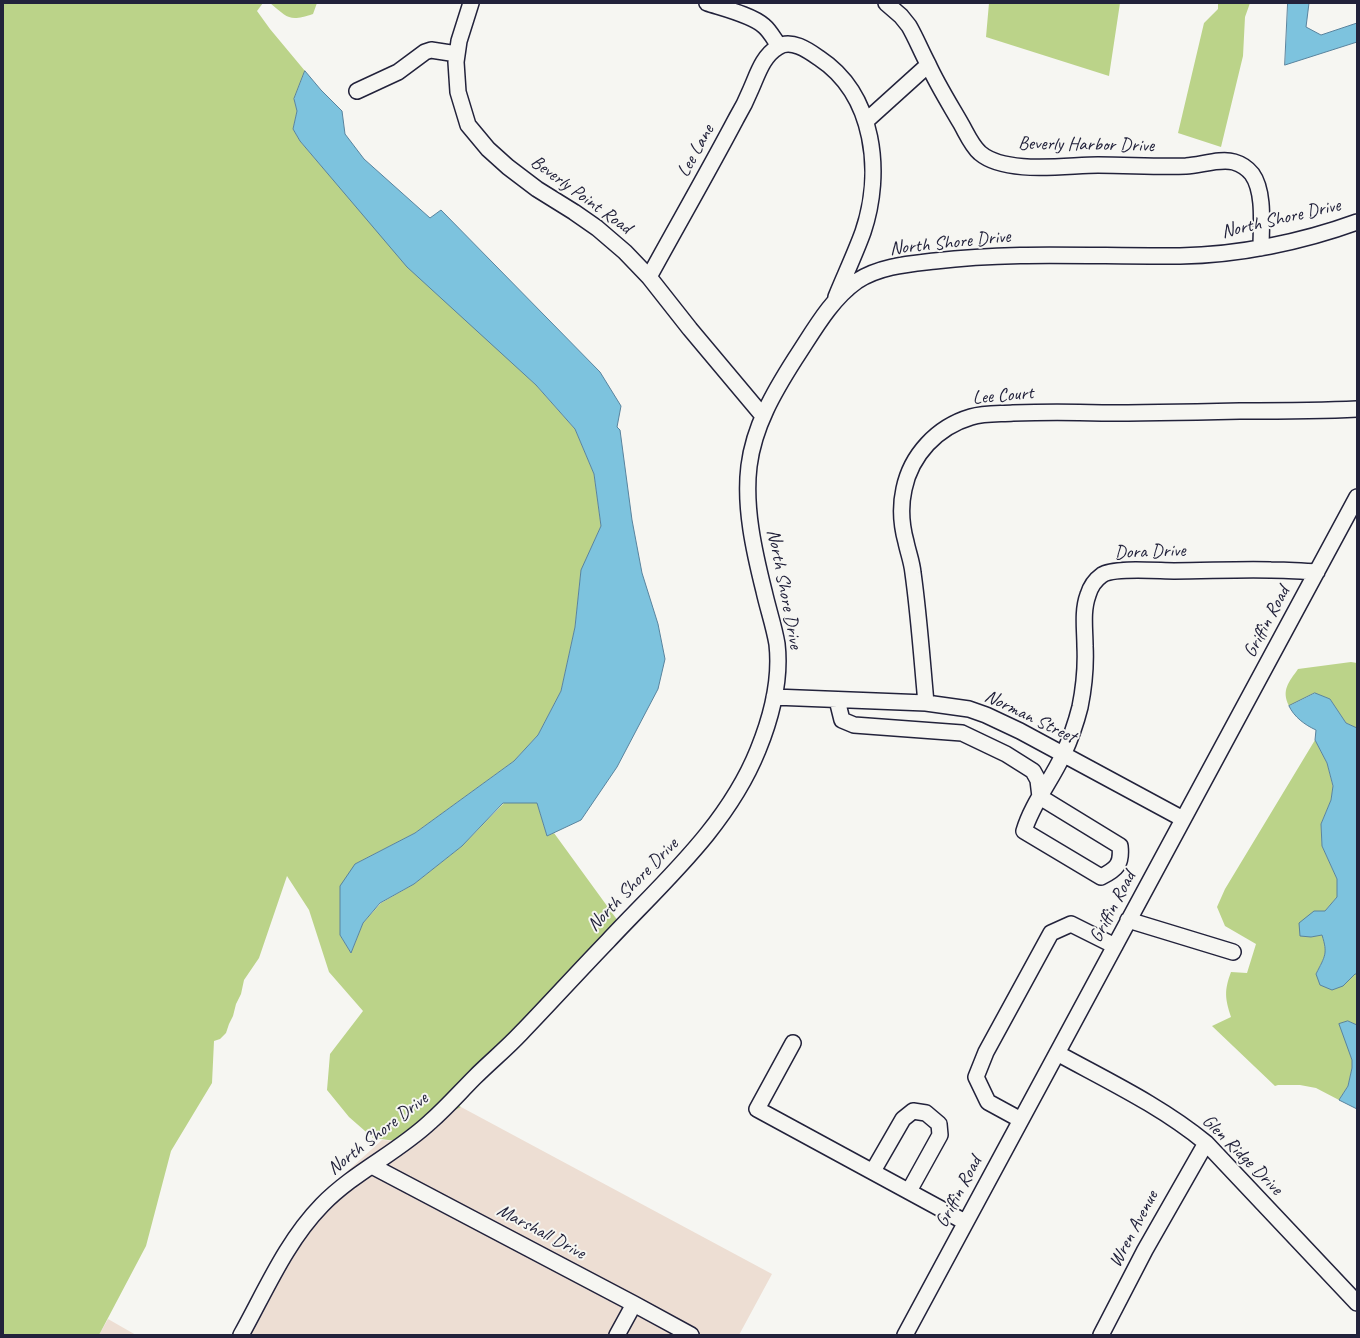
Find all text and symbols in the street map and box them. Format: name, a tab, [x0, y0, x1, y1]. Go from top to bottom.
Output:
street label: Lee Lane	[672, 121, 720, 181]
street label: Beverly Harbor Drive	[1018, 132, 1154, 158]
street label: Beverly Point Road	[526, 151, 636, 239]
street label: North Shore Drive	[1219, 194, 1343, 244]
street label: North Shore Drive	[888, 225, 1012, 261]
street label: Lee Court	[972, 382, 1034, 410]
street label: North Shore Drive	[761, 527, 807, 651]
street label: Dora Drive	[1114, 539, 1186, 565]
street label: Griffin Road	[1239, 583, 1295, 661]
street label: Norman Street	[981, 685, 1079, 749]
street label: North Shore Drive	[583, 833, 683, 937]
street label: Griffin Road	[1085, 868, 1141, 946]
street label: North Shore Drive	[323, 1088, 433, 1180]
street label: Glen Ridge Drive	[1197, 1110, 1287, 1200]
street label: Griffin Road	[931, 1153, 987, 1231]
street label: Wren Avenue	[1104, 1187, 1164, 1271]
street label: Marshall Drive	[493, 1199, 589, 1265]

